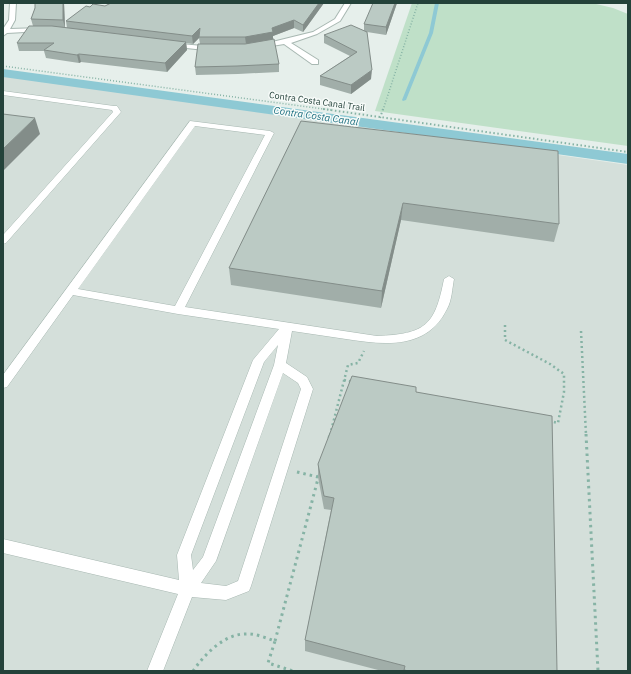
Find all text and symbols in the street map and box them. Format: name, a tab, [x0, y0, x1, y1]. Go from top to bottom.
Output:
street label: Contra Costa Canal Trail	[268, 89, 366, 113]
water label: Contra Costa Canal	[273, 104, 360, 128]

